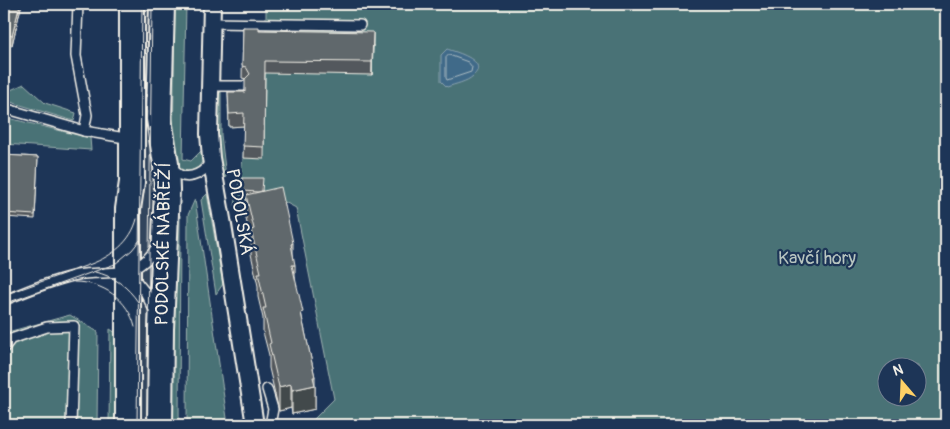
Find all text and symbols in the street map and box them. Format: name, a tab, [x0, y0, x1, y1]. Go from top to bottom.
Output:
street label: PODOLSKÉ NÁBŘEŽÍ	[151, 162, 176, 326]
street label: PODOLSKÁ	[221, 167, 258, 257]
park label: Kavčí hory	[778, 247, 856, 270]
north arrow	[878, 356, 928, 406]
text: N	[891, 361, 905, 380]

